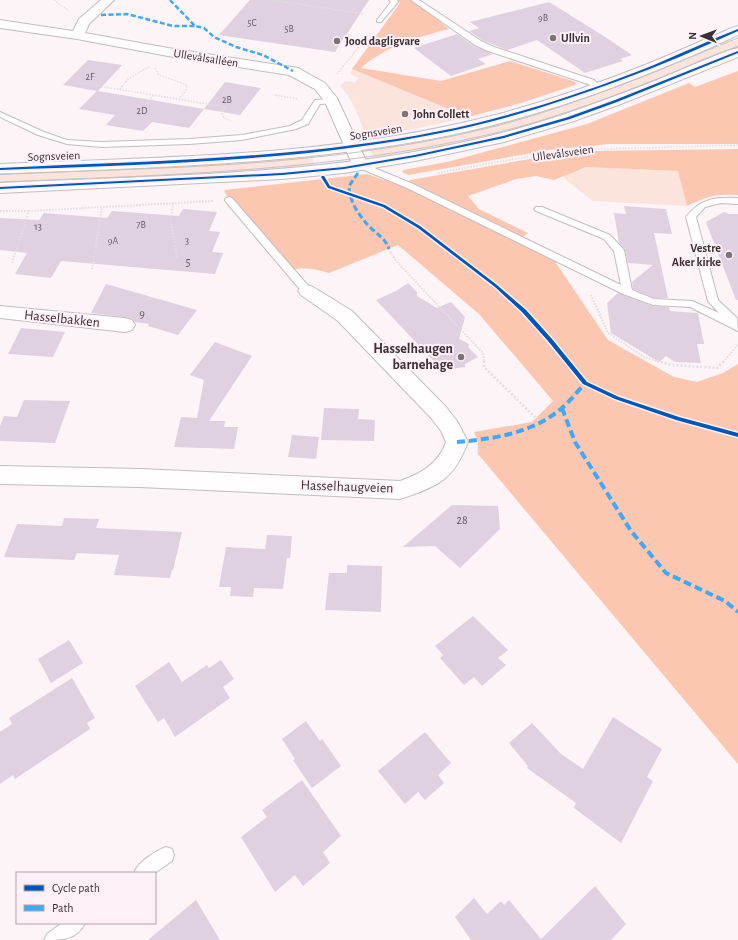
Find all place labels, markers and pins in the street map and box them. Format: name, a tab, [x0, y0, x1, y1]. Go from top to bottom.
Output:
place label: Ullvin	[561, 32, 590, 44]
marker: Ullvin	[548, 33, 558, 43]
place label: Jood dagligvare	[345, 35, 420, 47]
marker: Jood dagligvare	[332, 36, 342, 46]
place label: John Collett	[413, 108, 469, 120]
marker: John Collett	[400, 109, 410, 119]
place label: Vestre Aker kirke	[672, 242, 721, 268]
marker: Vestre Aker kirke	[724, 250, 734, 260]
place label: Hasselhaugen barnehage	[373, 342, 453, 372]
marker: Hasselhaugen barnehage	[456, 352, 466, 362]

